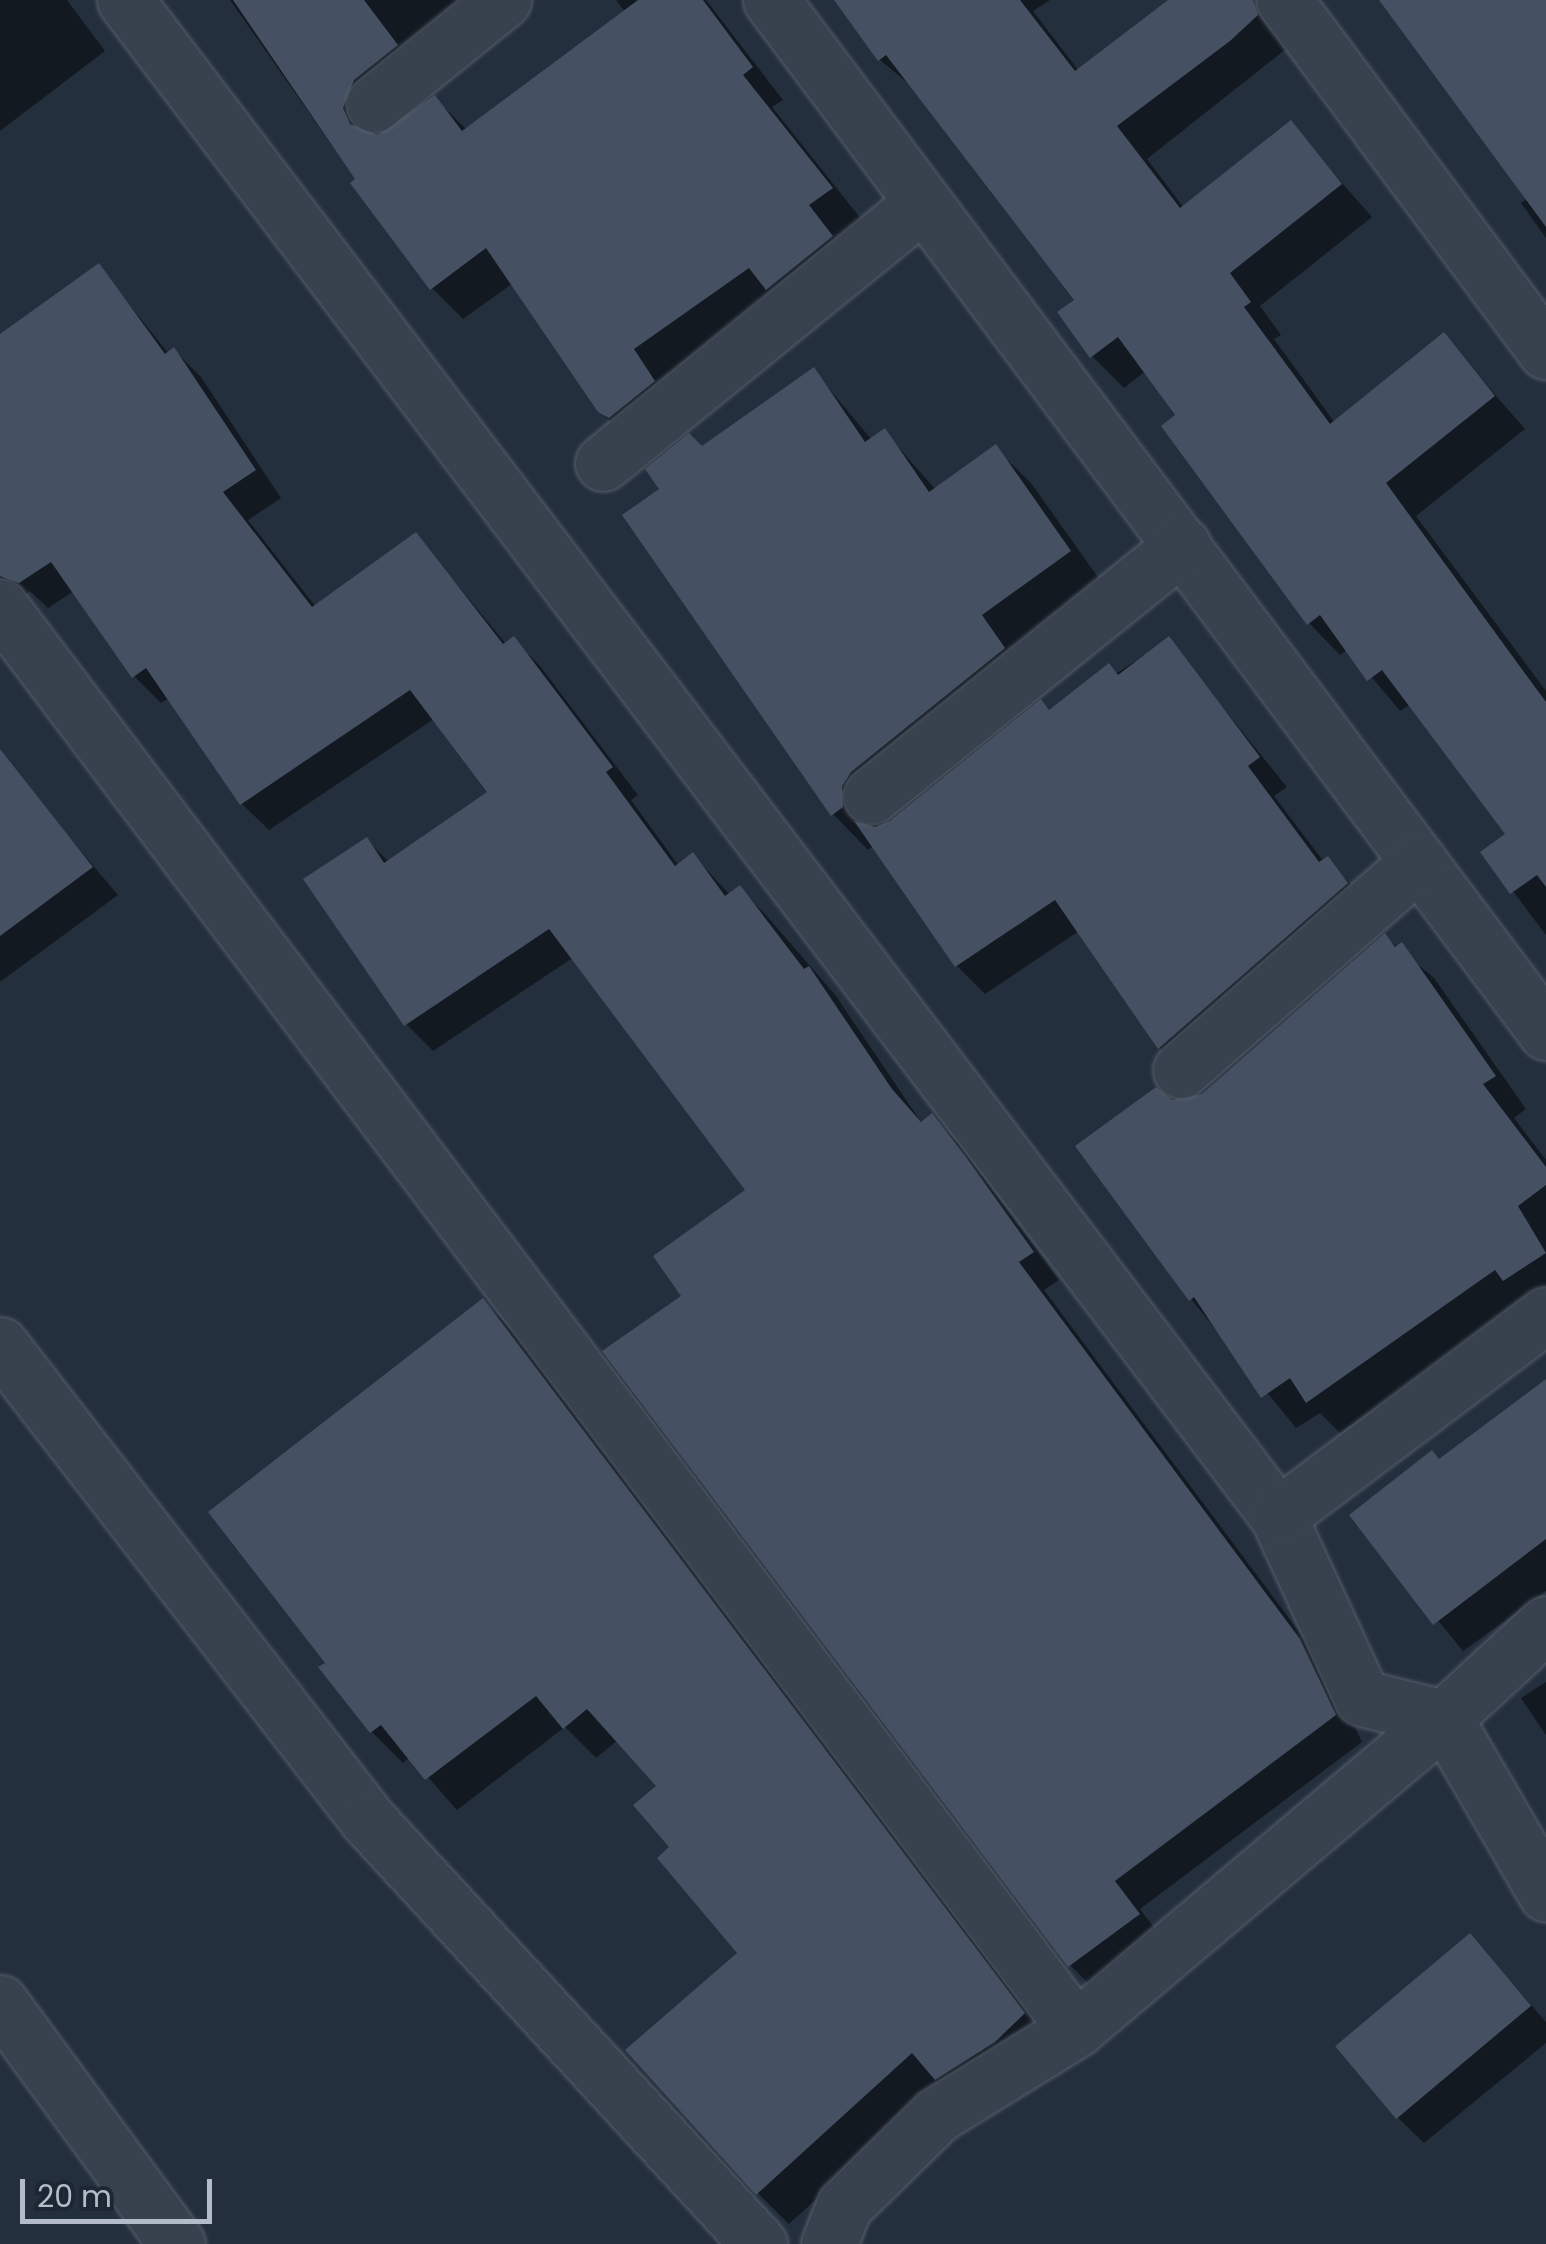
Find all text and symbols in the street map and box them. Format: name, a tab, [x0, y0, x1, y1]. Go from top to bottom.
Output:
scale bar	[25, 2159, 218, 2221]
text: 20 m	[37, 2175, 112, 2218]

